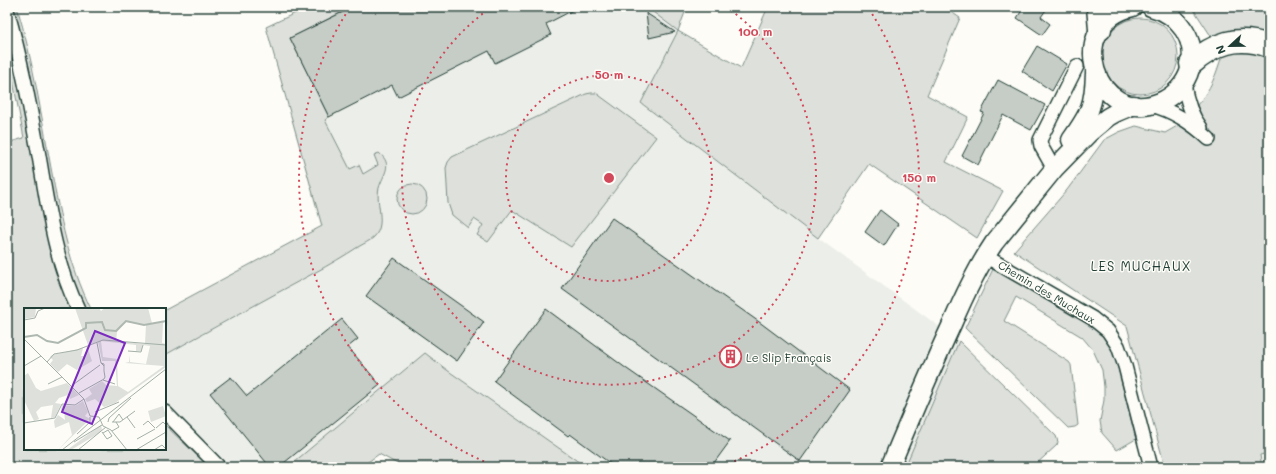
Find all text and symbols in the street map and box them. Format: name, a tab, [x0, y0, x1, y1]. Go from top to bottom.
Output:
text: 100 m	[738, 23, 772, 39]
north arrow	[1210, 26, 1250, 66]
text: N	[1212, 43, 1229, 57]
text: 50 m	[595, 66, 623, 82]
text: 150 m	[902, 169, 936, 185]
centre of rings	[602, 171, 616, 185]
street label: Chemin des Muchaux	[995, 257, 1099, 327]
district label: LES MUCHAUX	[1091, 257, 1191, 274]
inset map	[24, 308, 166, 450]
building icon: Le Slip Français	[718, 344, 744, 370]
place label: Le Slip Français	[746, 350, 831, 365]

